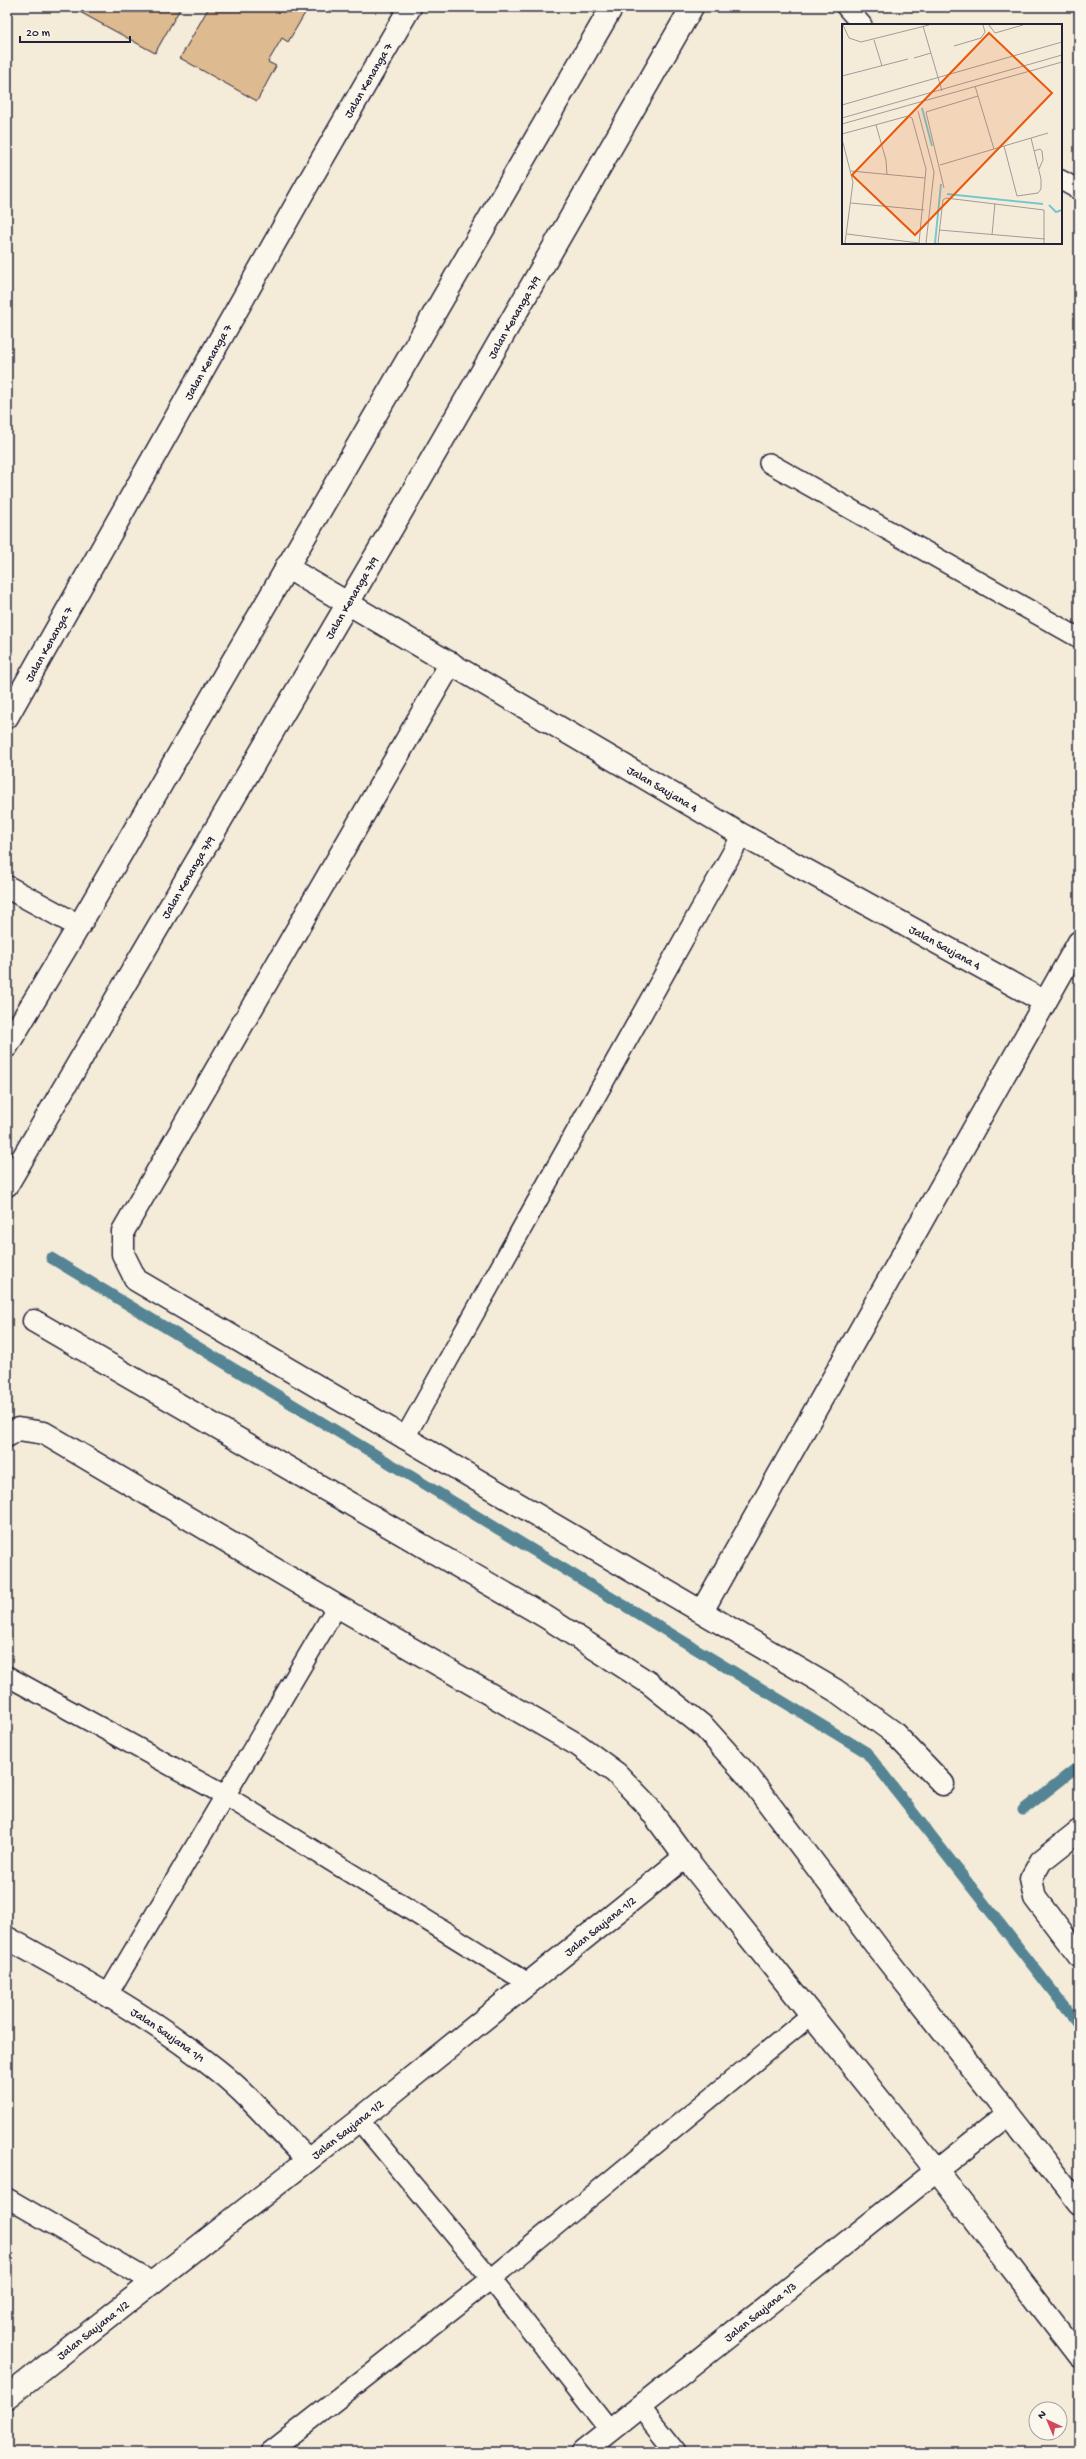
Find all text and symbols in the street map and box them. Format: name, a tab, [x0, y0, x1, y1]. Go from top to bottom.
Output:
scale bar	[20, 18, 130, 44]
inset map	[842, 24, 1062, 244]
text: 20 m	[26, 27, 51, 41]
street label: Jalan Kenanga 7	[342, 40, 397, 121]
street label: Jalan Kenanga 7/9	[486, 274, 545, 362]
street label: Jalan Kenanga 7	[182, 322, 236, 403]
street label: Jalan Kenanga 7/9	[323, 555, 383, 642]
street label: Jalan Kenanga 7	[23, 604, 77, 685]
street label: Jalan Saujana 4	[624, 764, 700, 817]
street label: Jalan Kenanga 7/9	[160, 834, 219, 922]
street label: Jalan Saujana 4	[906, 923, 983, 974]
street label: Jalan Saujana 1/2	[562, 1894, 639, 1961]
street label: Jalan Saujana 1/1	[127, 2006, 207, 2067]
street label: Jalan Saujana 1/2	[310, 2098, 387, 2163]
street label: Jalan Saujana 1/3	[722, 2280, 800, 2346]
street label: Jalan Saujana 1/2	[55, 2298, 133, 2364]
north arrow	[1028, 2401, 1068, 2441]
text: N	[1036, 2408, 1049, 2422]

